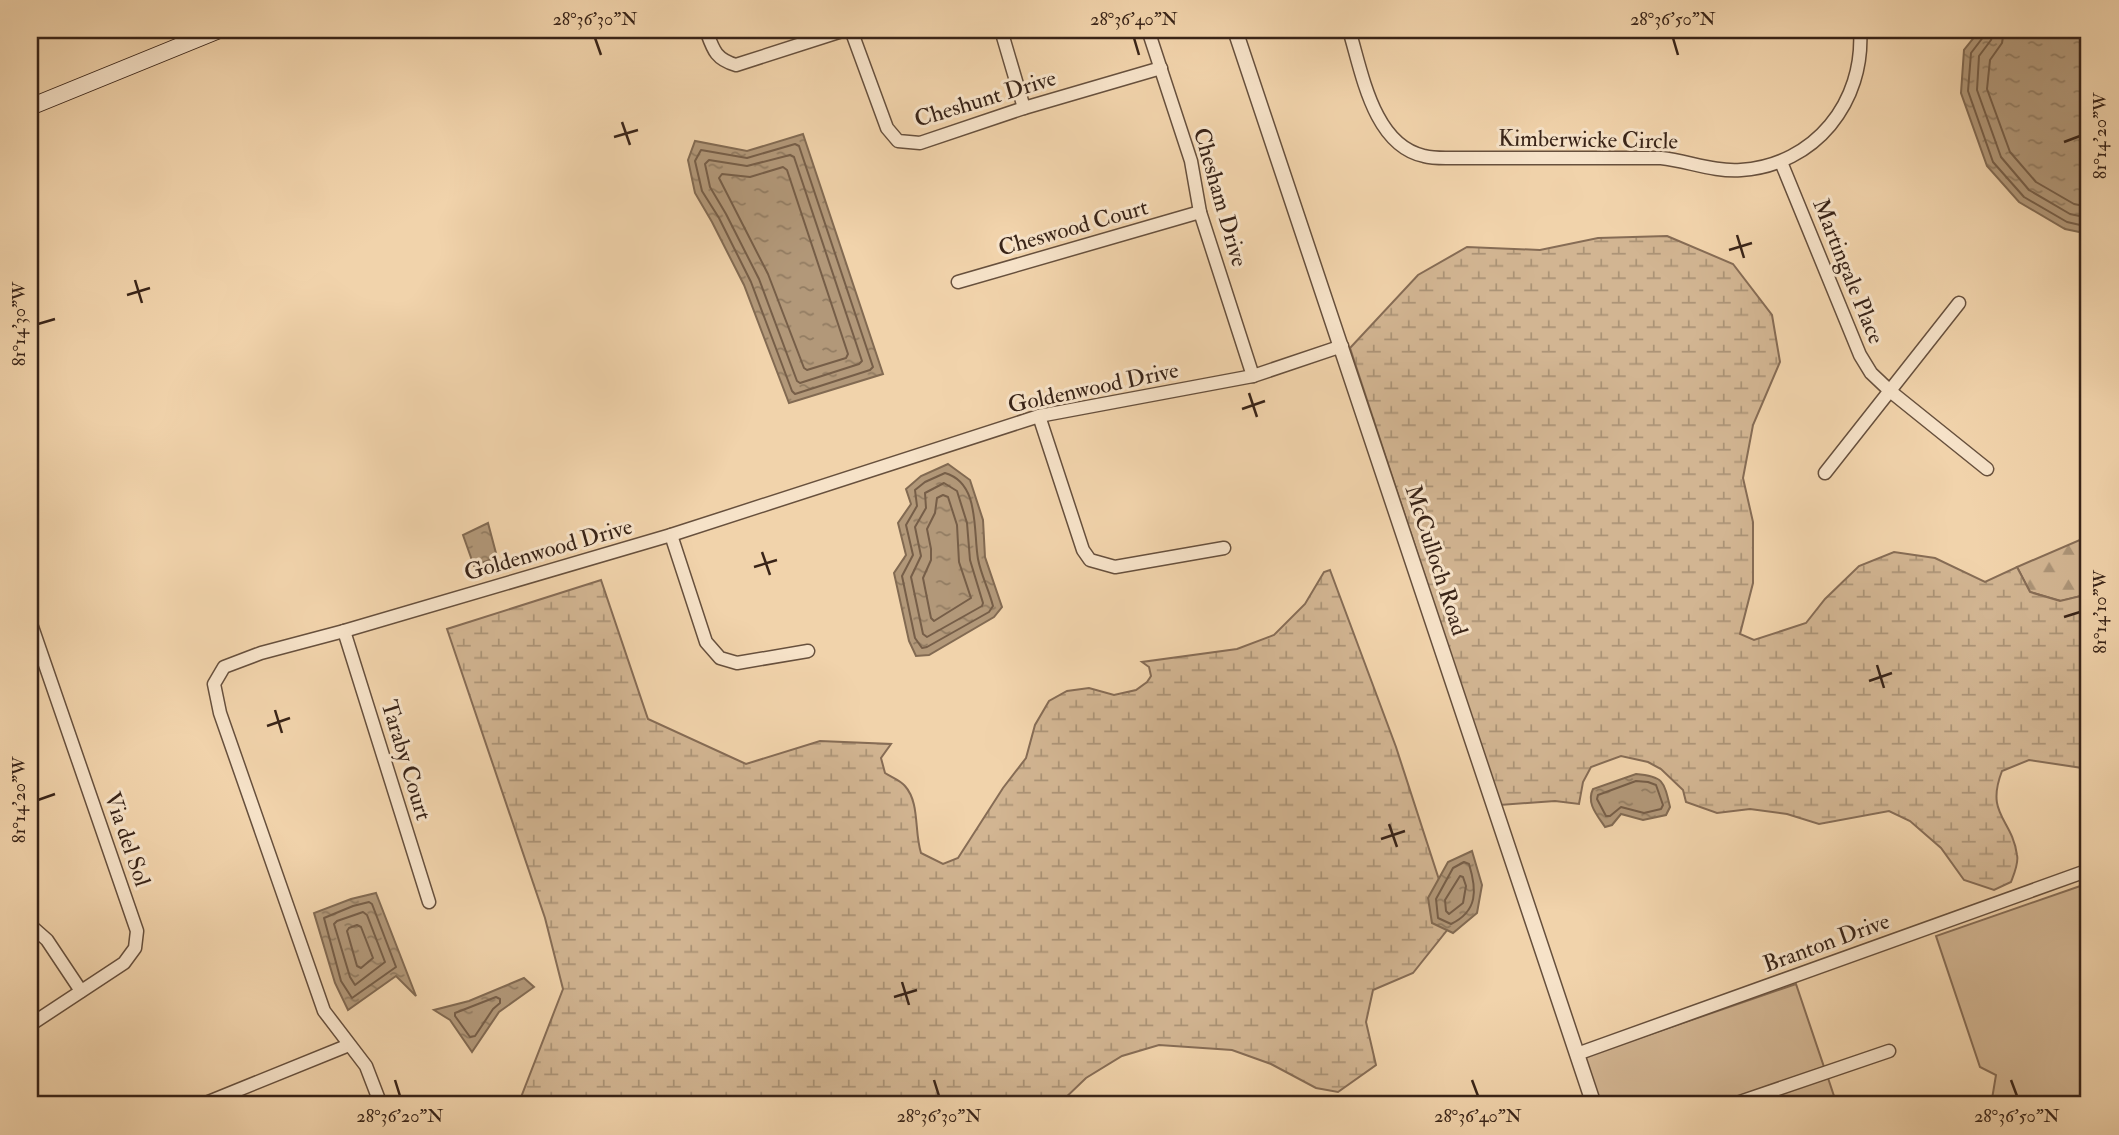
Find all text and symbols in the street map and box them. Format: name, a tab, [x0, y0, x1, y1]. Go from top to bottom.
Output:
text: 28°36'30"N	[553, 8, 637, 31]
text: 28°36'40"N	[1090, 8, 1178, 31]
text: 28°36'50"N	[1630, 8, 1716, 31]
street label: Cheshunt Drive	[911, 63, 1060, 134]
text: 81°14'20"W	[2089, 92, 2112, 179]
street label: Kimberwicke Circle	[1498, 123, 1679, 156]
street label: Chesham Drive	[1187, 124, 1254, 270]
street label: Cheswood Court	[995, 192, 1151, 263]
street label: Martingale Place	[1806, 194, 1891, 349]
text: 81°14'30"W	[8, 281, 31, 366]
street label: Goldenwood Drive	[1005, 355, 1181, 420]
street label: McCulloch Road	[1399, 481, 1475, 639]
street label: Goldenwood Drive	[461, 512, 636, 587]
text: 81°14'10"W	[2089, 569, 2112, 654]
street label: Taraby Court	[375, 697, 439, 824]
text: 81°14'20"W	[8, 756, 31, 843]
street label: Via del Sol	[98, 788, 157, 890]
street label: Branton Drive	[1759, 906, 1894, 979]
text: 28°36'20"N	[357, 1105, 443, 1128]
text: 28°36'30"N	[897, 1105, 981, 1128]
text: 28°36'40"N	[1434, 1105, 1522, 1128]
text: 28°36'50"N	[1974, 1105, 2060, 1128]

